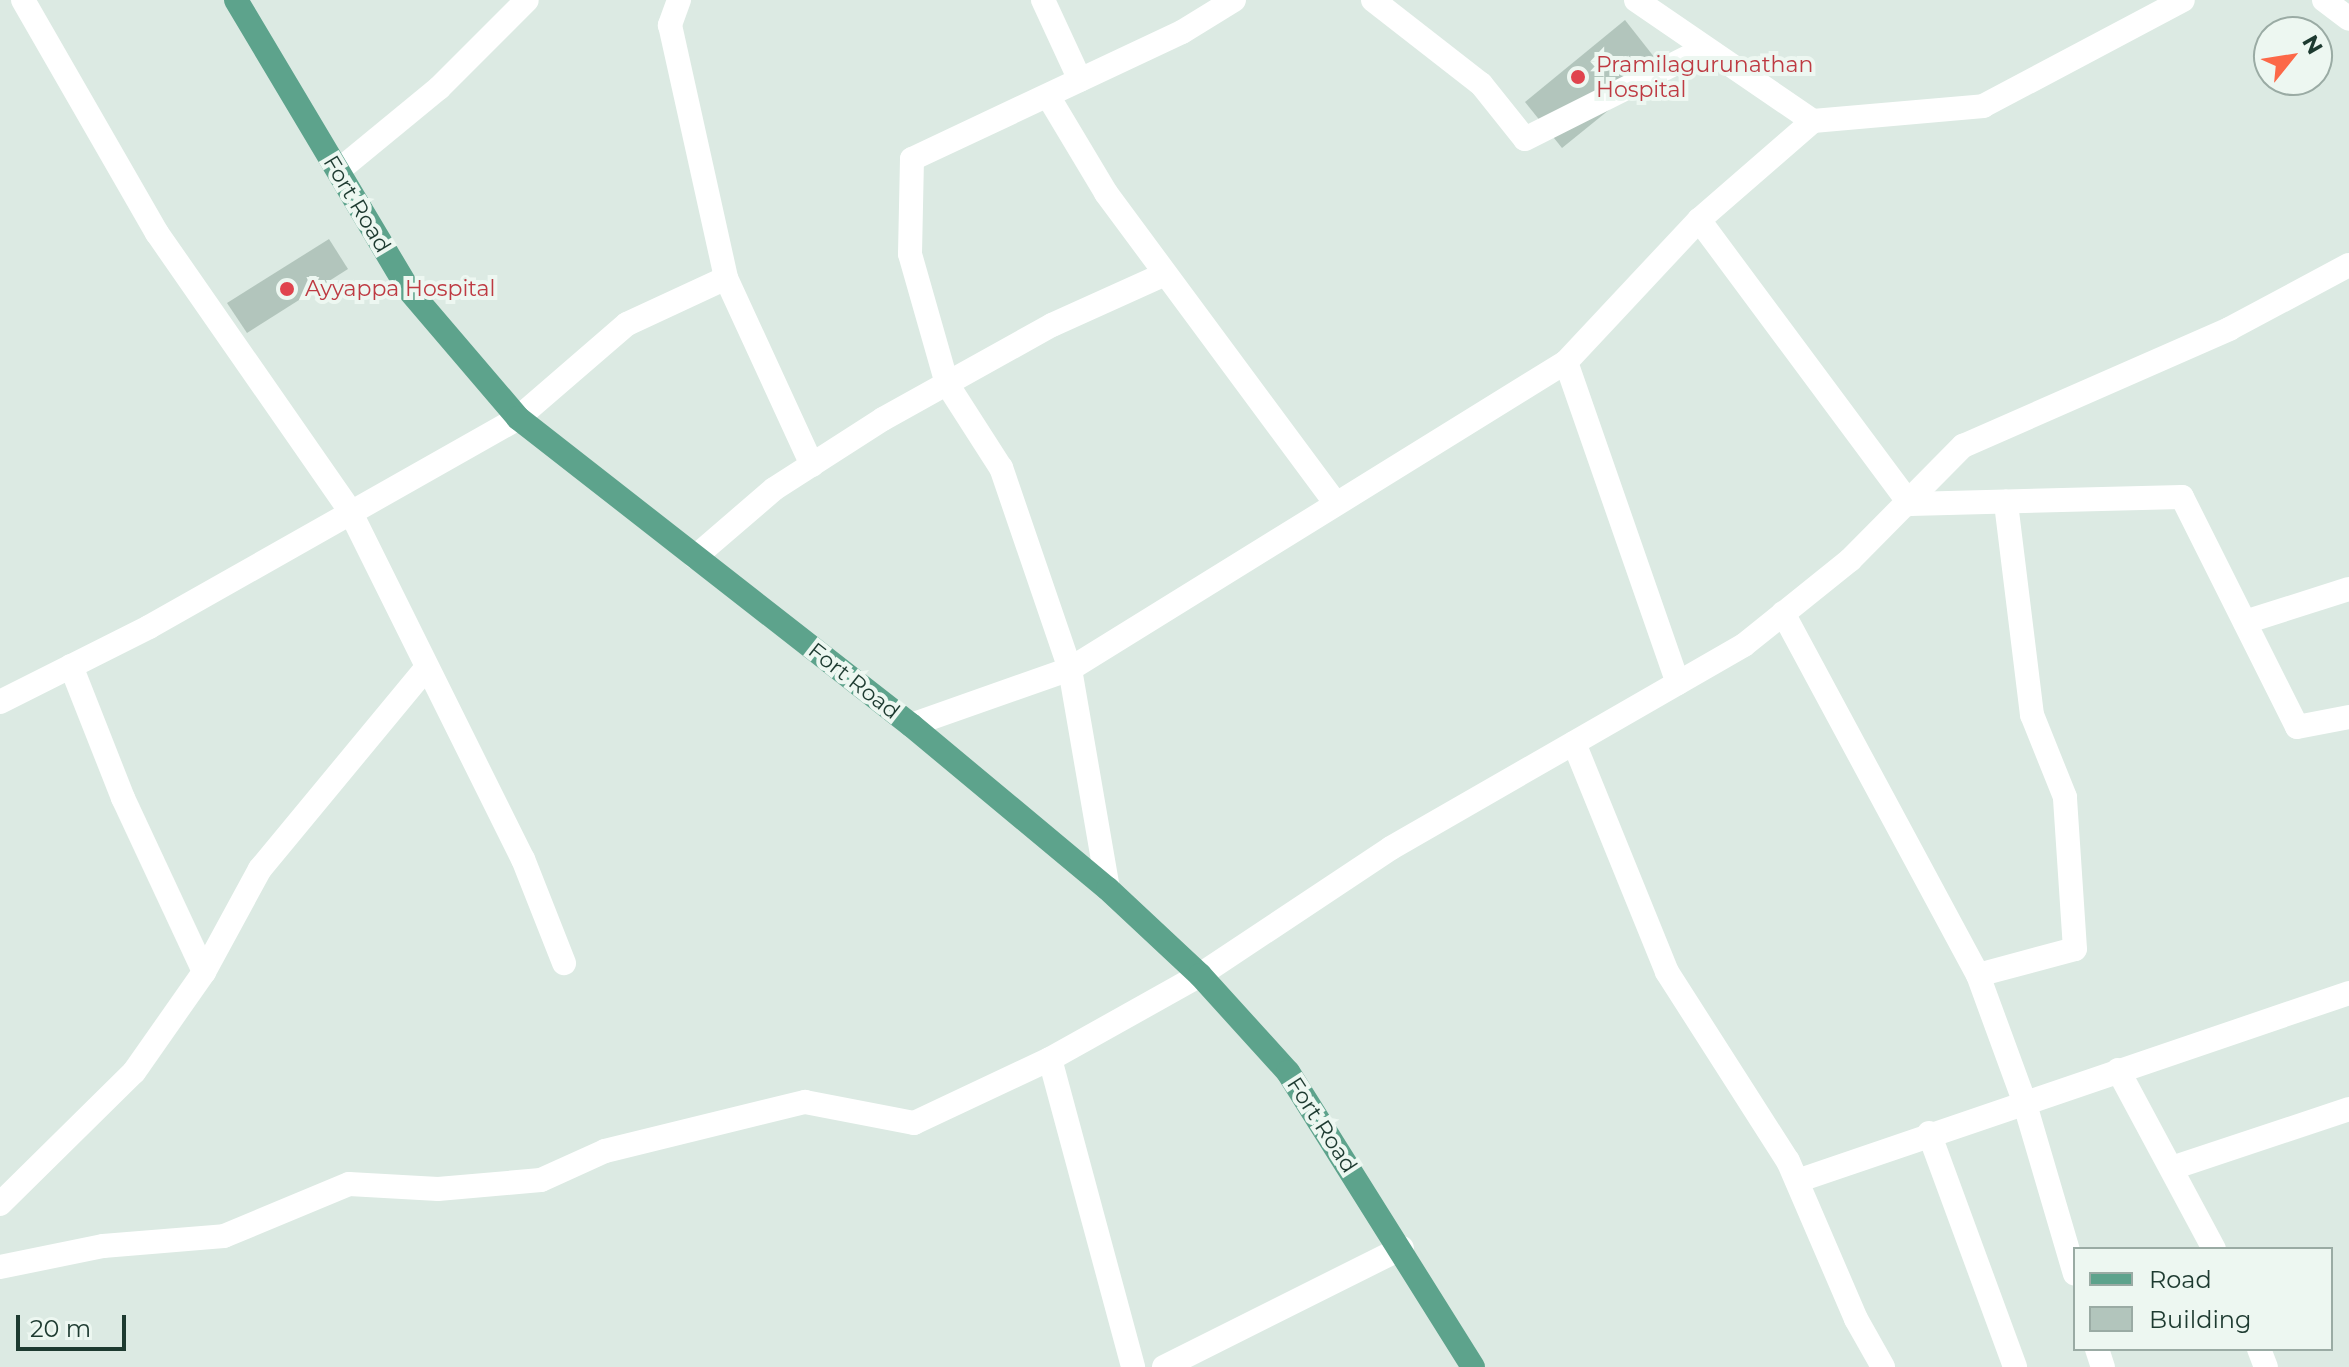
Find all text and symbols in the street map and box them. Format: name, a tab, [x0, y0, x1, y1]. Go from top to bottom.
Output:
north arrow	[2253, 16, 2333, 96]
text: N	[2296, 30, 2329, 59]
place label: Pramilagurunathan Hospital	[1596, 51, 1813, 102]
marker: Pramilagurunathan Hospital	[1567, 66, 1589, 88]
street label: Fort Road	[318, 151, 396, 257]
place label: Ayyappa Hospital	[305, 276, 495, 302]
marker: Ayyappa Hospital	[276, 278, 298, 300]
street label: Fort Road	[803, 637, 905, 725]
street label: Fort Road	[1281, 1072, 1363, 1178]
legend	[2073, 1247, 2333, 1351]
text: Road	[2149, 1265, 2212, 1294]
scale bar	[20, 1299, 130, 1349]
text: Building	[2149, 1305, 2252, 1334]
text: 20 m	[30, 1314, 91, 1343]

